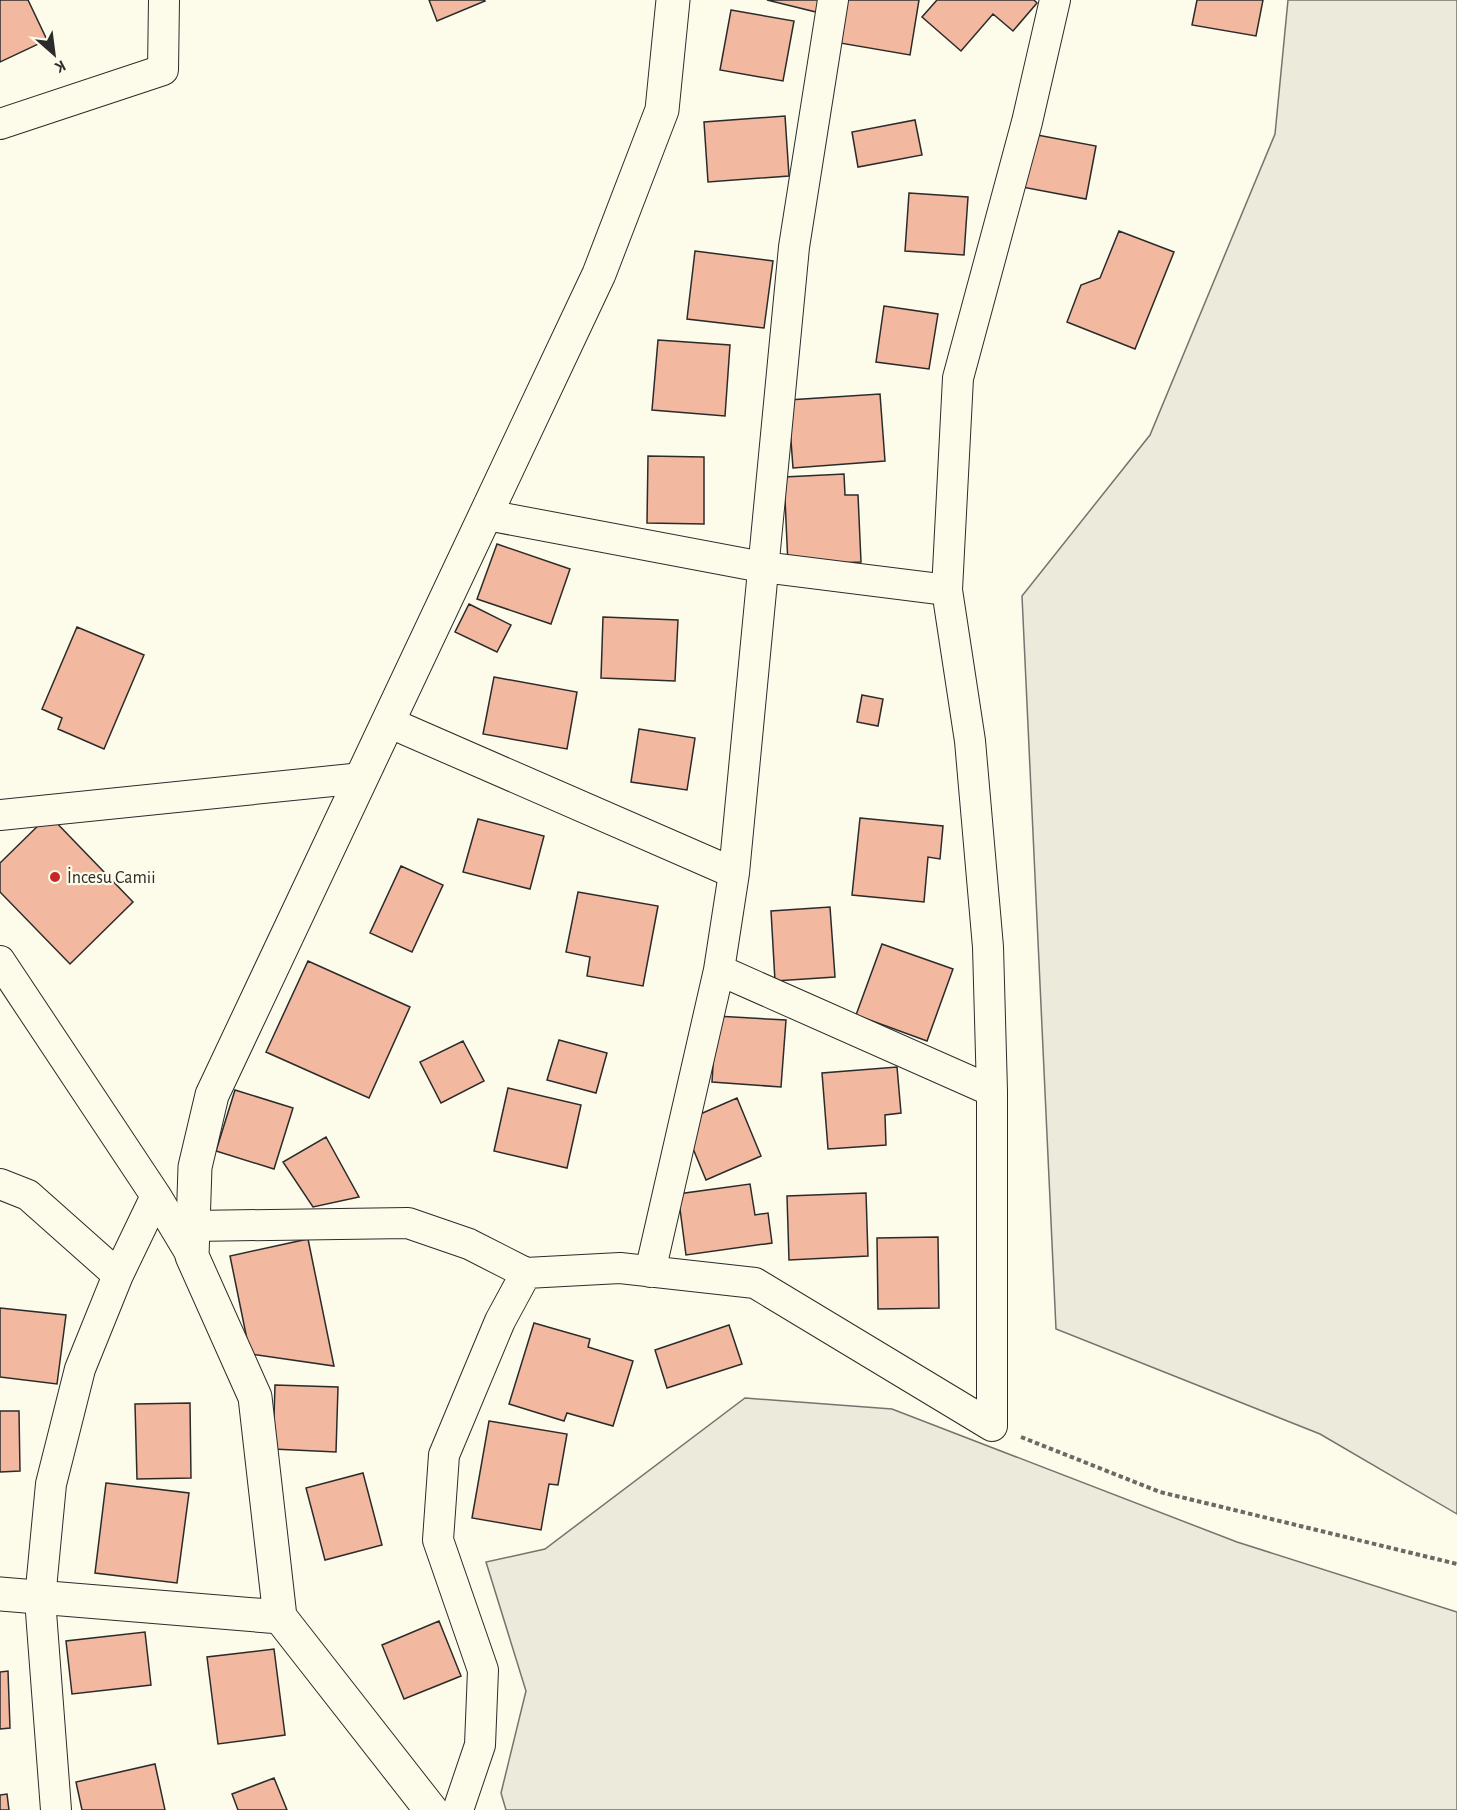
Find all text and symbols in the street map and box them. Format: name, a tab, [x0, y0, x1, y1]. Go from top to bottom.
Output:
north arrow	[24, 24, 84, 84]
text: K	[52, 57, 68, 76]
place label: İncesu Camii	[67, 867, 156, 887]
marker: İncesu Camii	[48, 870, 62, 884]

